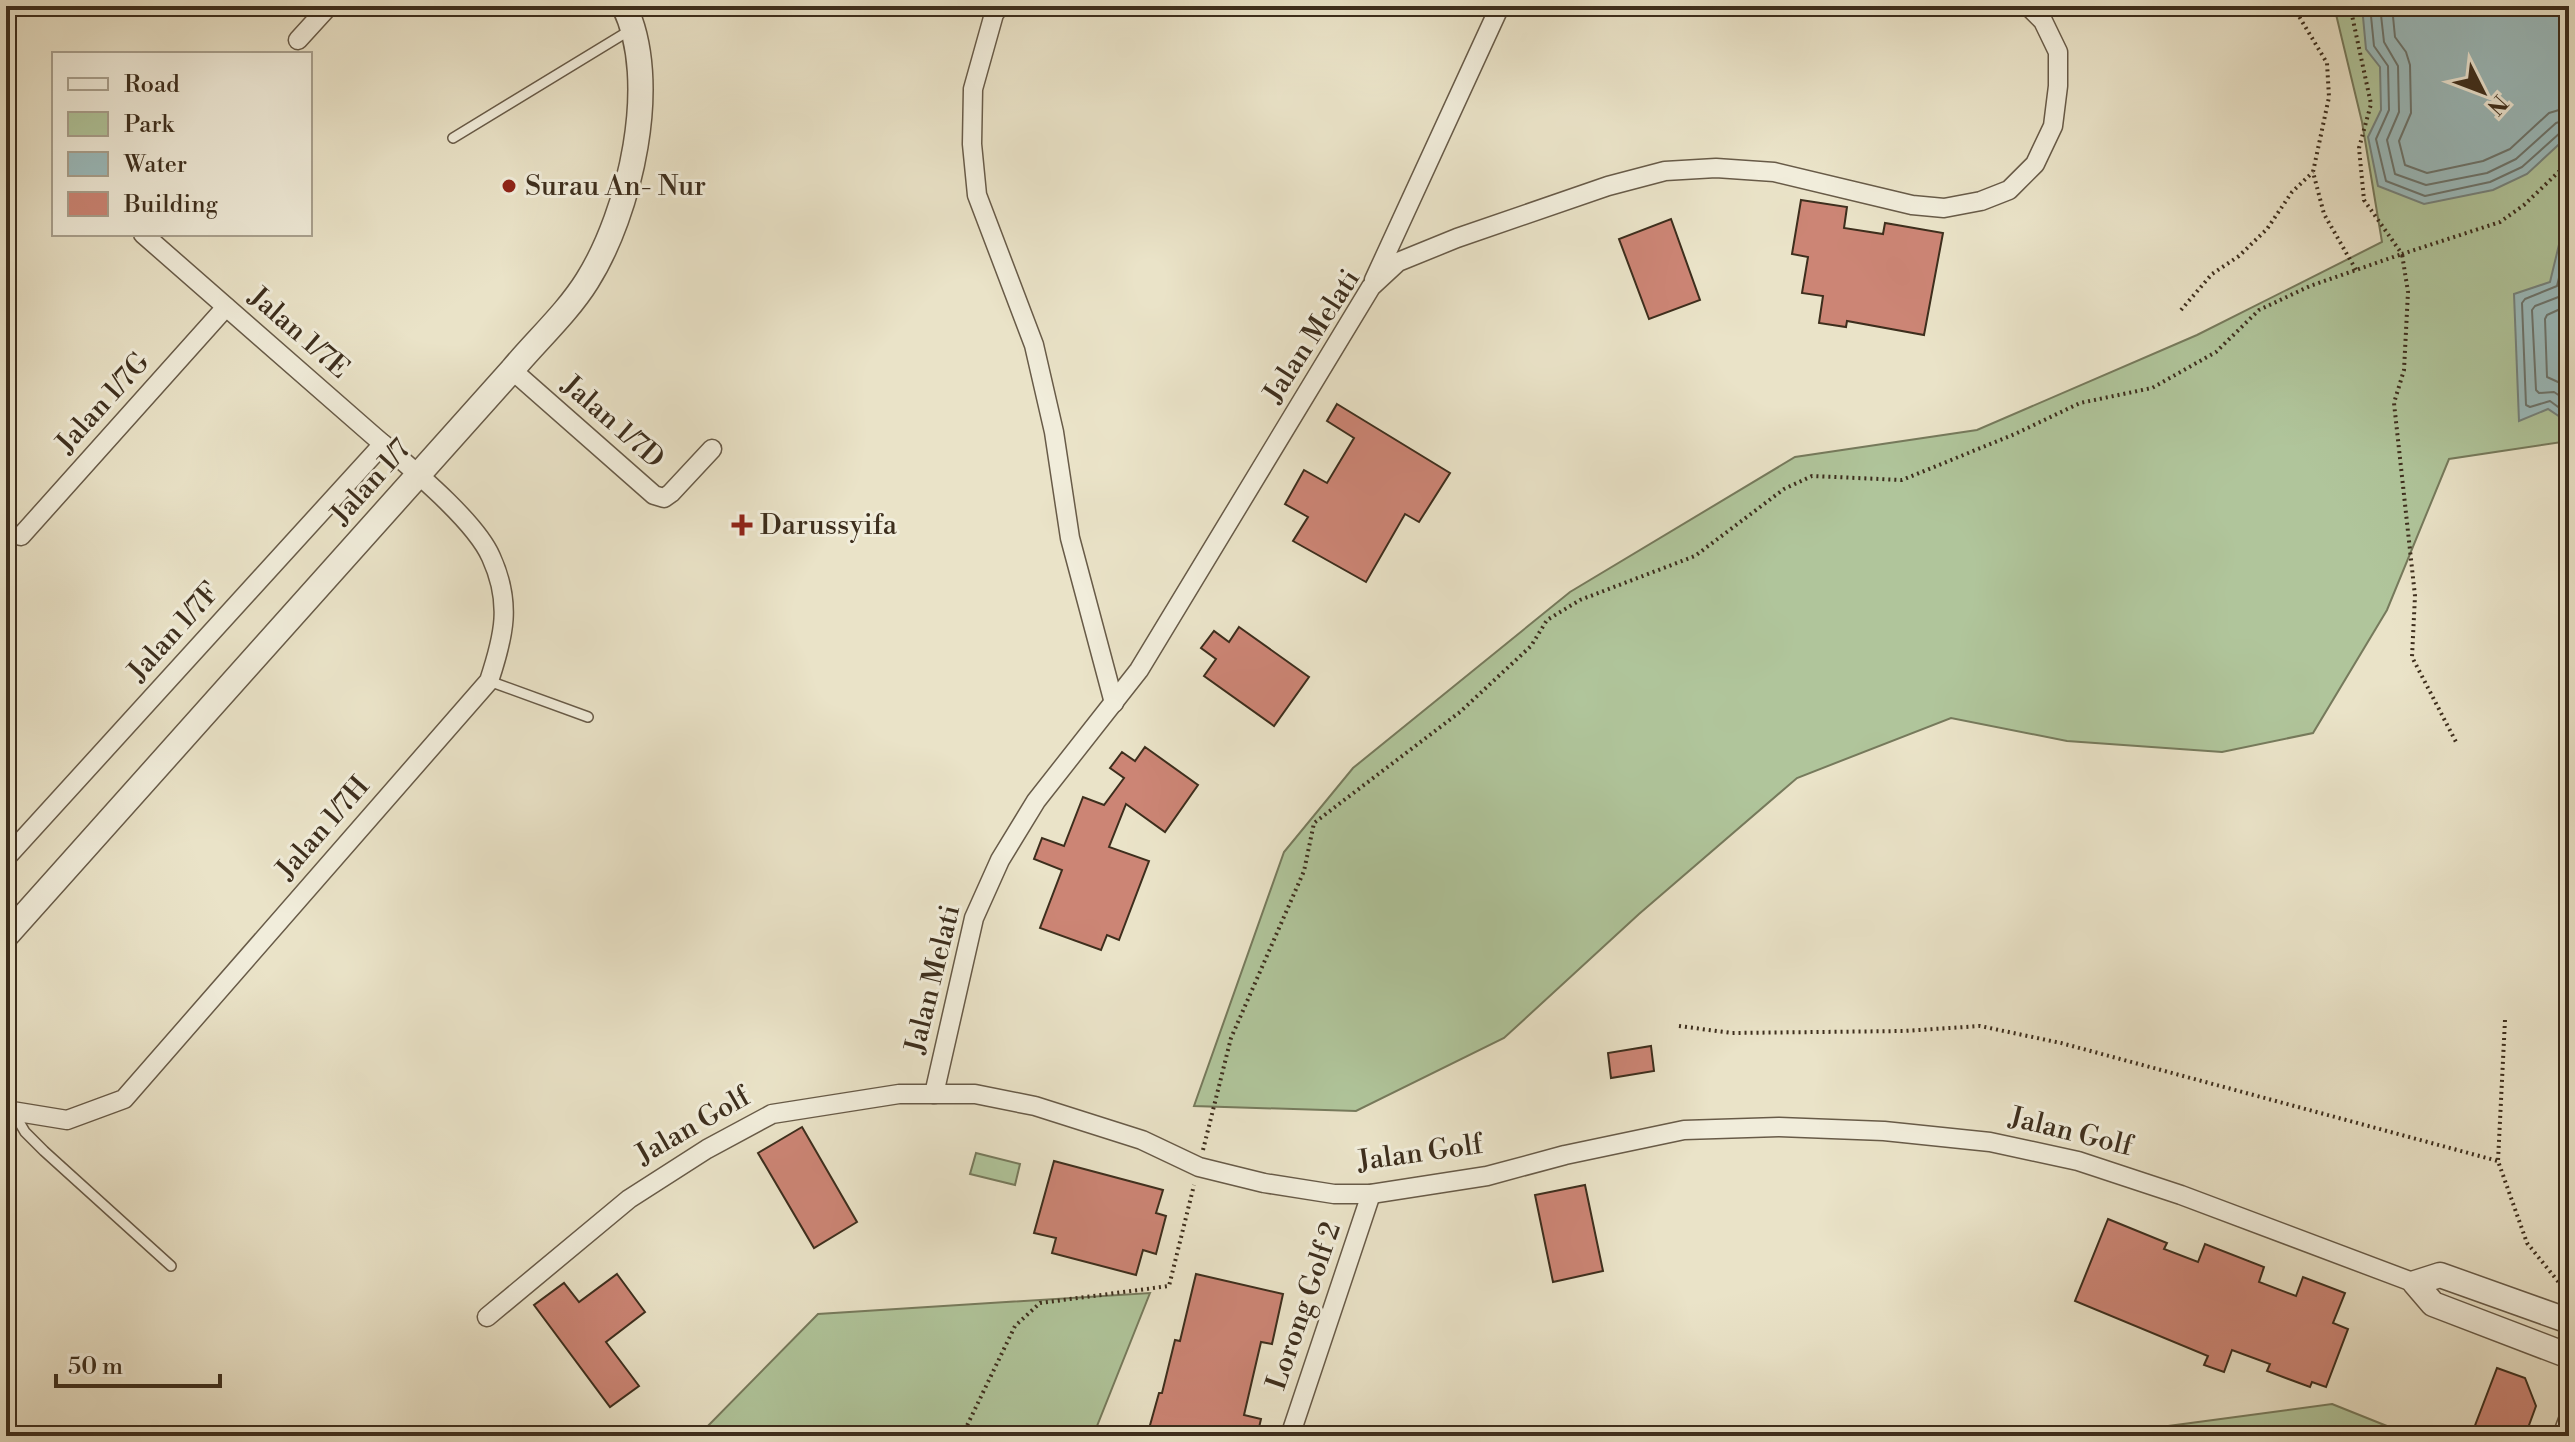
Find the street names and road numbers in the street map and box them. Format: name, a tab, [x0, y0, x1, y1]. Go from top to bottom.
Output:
street label: Jalan Melati	[1256, 263, 1368, 410]
street label: Jalan 1/7E	[241, 279, 356, 386]
street label: Jalan 1/7G	[48, 345, 157, 461]
street label: Jalan 1/7D	[554, 367, 671, 476]
street label: Jalan 1/7	[323, 432, 418, 533]
street label: Jalan 1/7F	[120, 575, 227, 689]
street label: Jalan 1/7H	[268, 769, 378, 887]
street label: Jalan Melati	[897, 901, 968, 1058]
street label: Jalan Golf	[629, 1078, 758, 1173]
street label: Jalan Golf	[2005, 1100, 2138, 1165]
street label: Jalan Golf	[1354, 1127, 1487, 1179]
street label: Lorong Golf 2	[1259, 1217, 1349, 1395]

